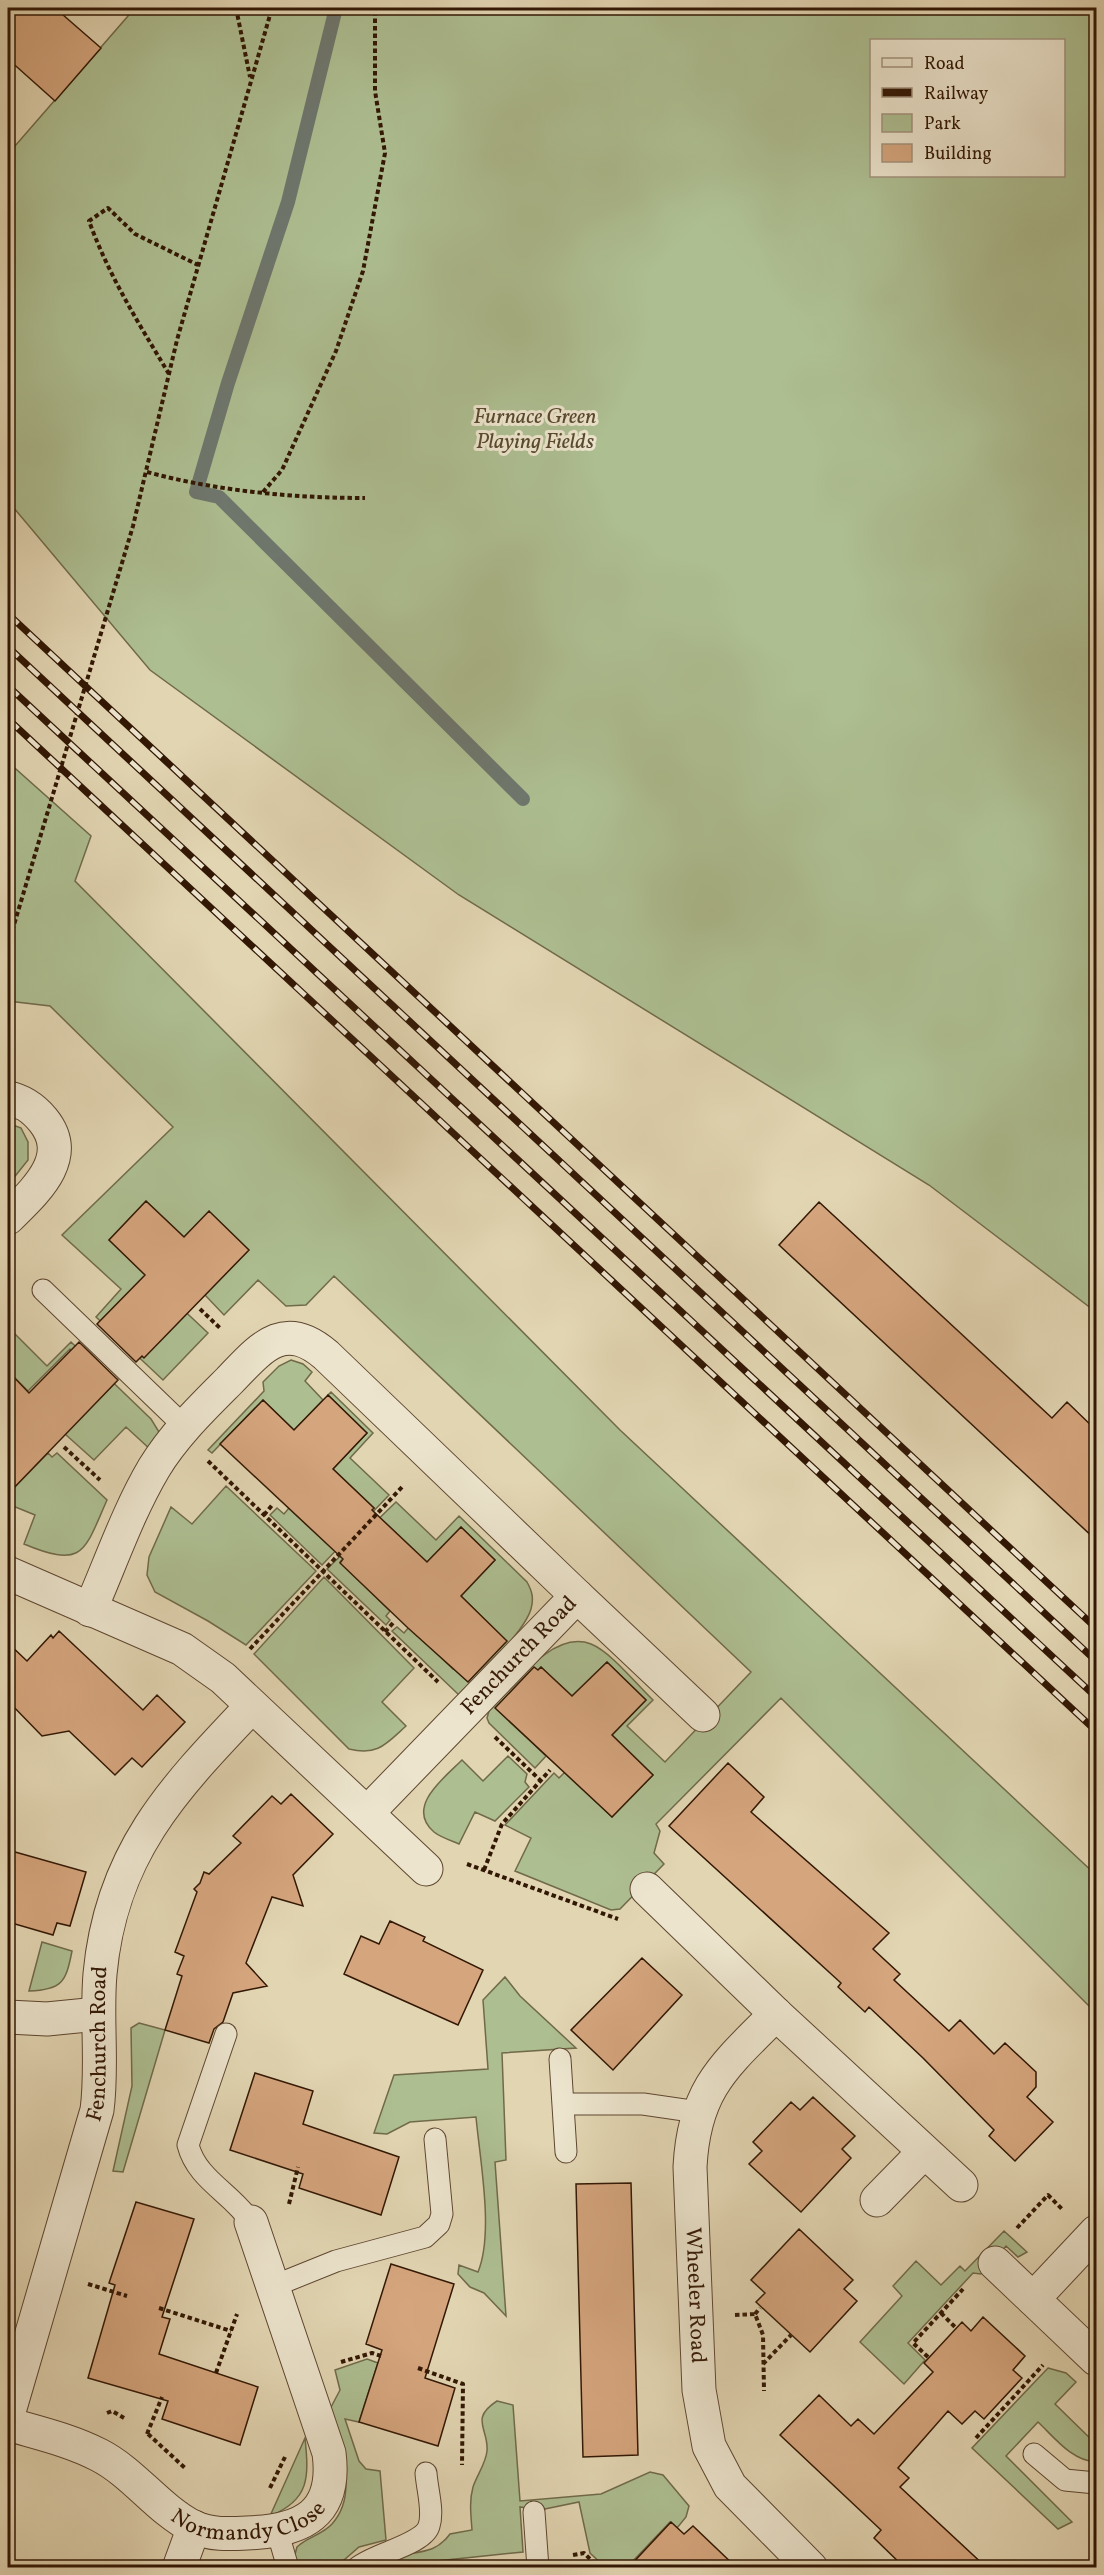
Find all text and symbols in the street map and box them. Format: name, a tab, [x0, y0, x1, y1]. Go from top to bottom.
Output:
legend	[870, 39, 1065, 177]
text: Road	[924, 52, 965, 77]
text: Railway	[924, 82, 988, 107]
text: Park	[924, 112, 961, 137]
text: Building	[924, 142, 992, 167]
park label: Furnace Green Playing Fields	[474, 402, 596, 458]
street label: Fenchurch Road	[454, 1589, 584, 1722]
street label: Fenchurch Road	[79, 1965, 116, 2125]
street label: Wheeler Road	[677, 2227, 713, 2364]
street label: Normandy Close	[164, 2484, 328, 2518]
text: Normandy Close	[164, 2495, 334, 2549]

